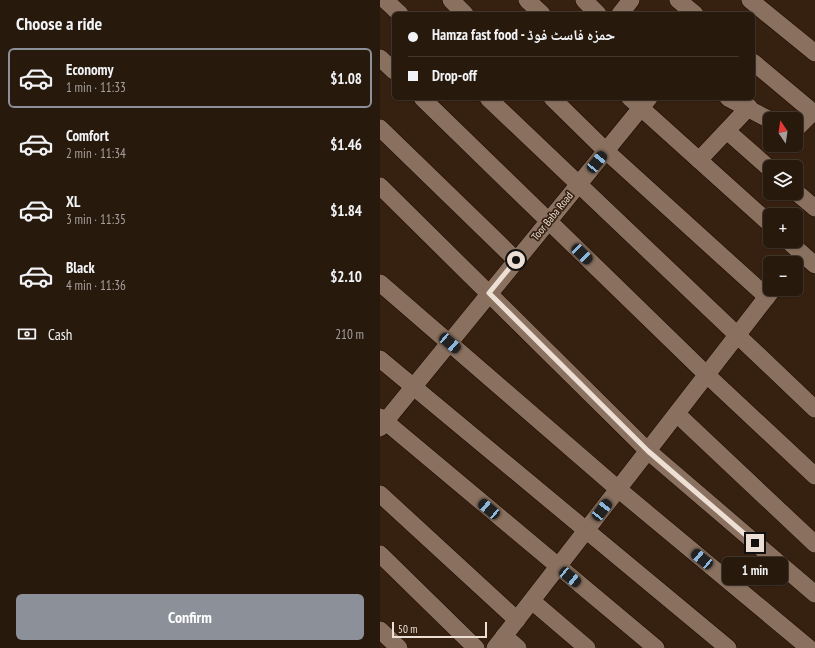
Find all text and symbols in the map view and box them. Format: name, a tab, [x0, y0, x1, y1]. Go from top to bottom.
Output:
text: Choose a ride	[16, 12, 102, 35]
text: Hamza fast food - حمزہ فاسٹ فوڈ	[432, 25, 615, 44]
icon: car	[18, 60, 54, 96]
text: Economy	[66, 60, 114, 79]
text: Drop-off	[432, 66, 477, 85]
text: $1.08	[330, 69, 362, 88]
text: 1 min · 11:33	[66, 79, 126, 96]
north arrow	[763, 112, 803, 152]
map controls	[763, 112, 803, 296]
icon: car	[18, 126, 54, 162]
text: Comfort	[66, 126, 109, 145]
text: $1.46	[330, 135, 362, 154]
text: 2 min · 11:34	[66, 145, 126, 162]
car	[585, 149, 609, 175]
button: layers	[763, 160, 803, 200]
street label: Toor Baba Road	[528, 189, 576, 243]
icon: car	[18, 192, 54, 228]
text: XL	[66, 192, 80, 211]
text: $1.84	[330, 201, 362, 220]
button: +	[763, 208, 803, 248]
text: 3 min · 11:35	[66, 211, 126, 228]
car	[569, 241, 595, 267]
route start	[507, 251, 525, 269]
button: −	[763, 256, 803, 296]
icon: car	[18, 258, 54, 294]
text: Black	[66, 258, 95, 277]
text: $2.10	[330, 267, 362, 286]
text: 4 min · 11:36	[66, 277, 126, 294]
icon: cash	[16, 323, 38, 345]
text: Cash	[48, 325, 72, 344]
text: 210 m	[335, 326, 364, 343]
car	[437, 331, 463, 355]
car	[476, 497, 502, 521]
car	[590, 497, 614, 523]
route end	[746, 534, 764, 552]
car	[689, 547, 715, 571]
callout: 1 min	[722, 557, 788, 585]
text: 1 min	[742, 562, 768, 579]
car	[557, 565, 583, 589]
button: Confirm	[16, 594, 364, 640]
scale bar	[392, 620, 487, 639]
text: 50 m	[398, 622, 417, 636]

